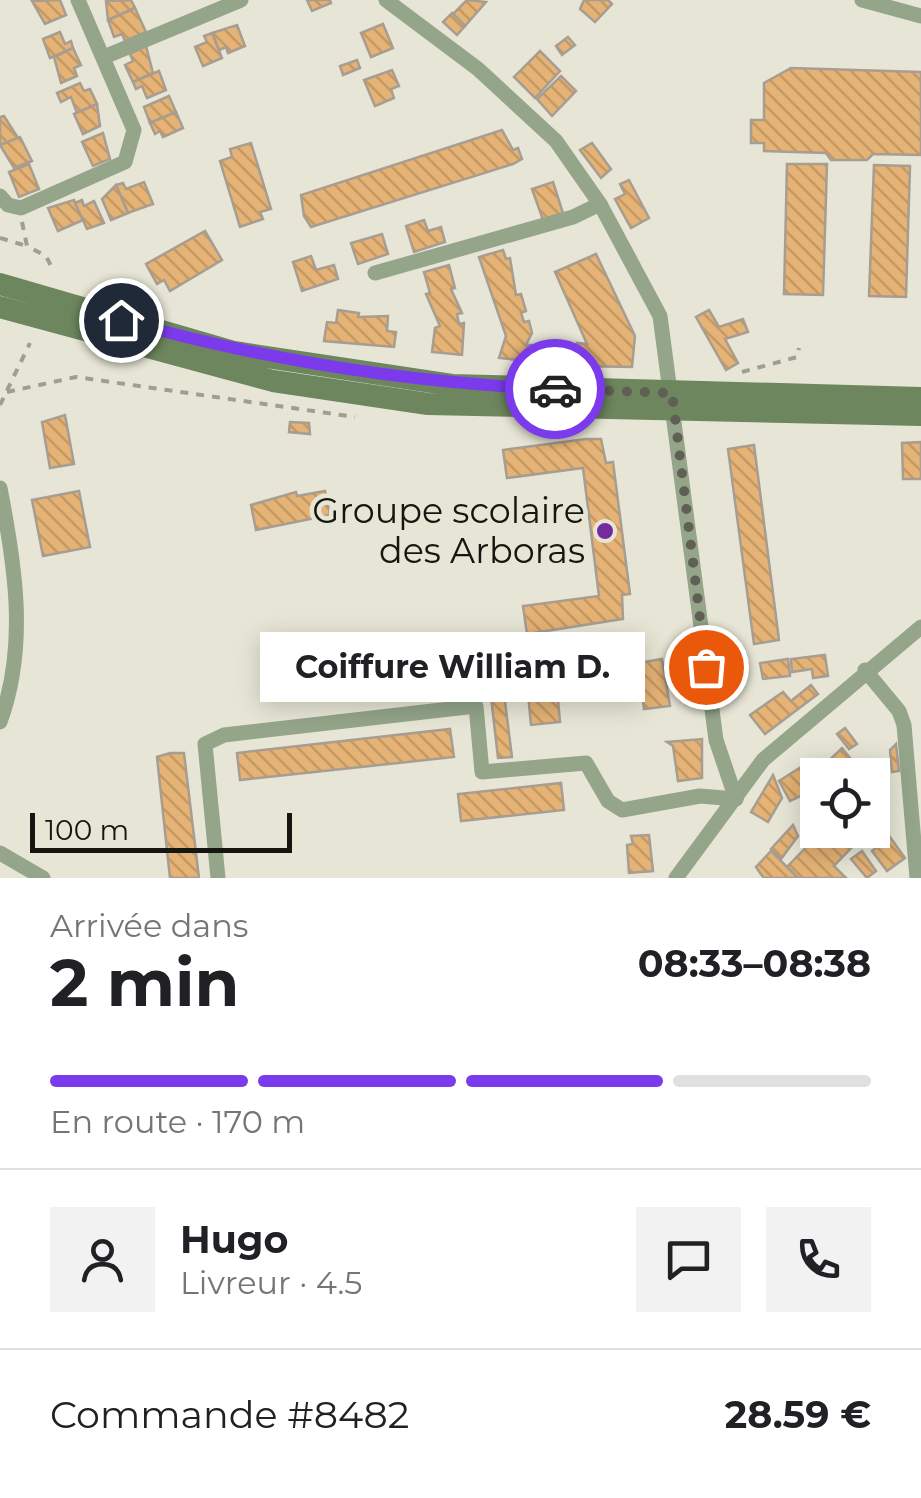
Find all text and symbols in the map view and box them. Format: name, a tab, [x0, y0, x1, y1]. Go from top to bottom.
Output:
pin	[79, 278, 164, 363]
icon: home	[94, 293, 149, 348]
courier	[505, 339, 605, 439]
icon: car	[528, 362, 583, 417]
place label: Groupe scolaire des Arboras	[312, 489, 585, 572]
marker: Groupe scolaire des Arboras	[594, 520, 616, 542]
pin	[664, 625, 749, 710]
callout: Coiffure William D.	[261, 632, 646, 702]
icon: bag	[679, 640, 734, 695]
text: Coiffure William D.	[295, 647, 610, 686]
map controls	[800, 758, 890, 848]
button: locate	[800, 758, 890, 848]
scale bar	[30, 808, 292, 853]
text: 100 m	[45, 813, 129, 847]
text: Arrivée dans	[50, 906, 248, 945]
text: 08:33–08:38	[638, 940, 871, 987]
text: 2 min	[50, 943, 239, 1022]
text: En route · 170 m	[50, 1102, 305, 1141]
button: person	[50, 1207, 155, 1312]
button: chat	[636, 1207, 741, 1312]
button: phone	[766, 1207, 871, 1312]
text: Hugo	[180, 1216, 288, 1263]
text: Livreur · 4.5	[180, 1263, 362, 1302]
text: Commande #8482	[50, 1391, 409, 1438]
text: 28.59 €	[725, 1391, 871, 1438]

